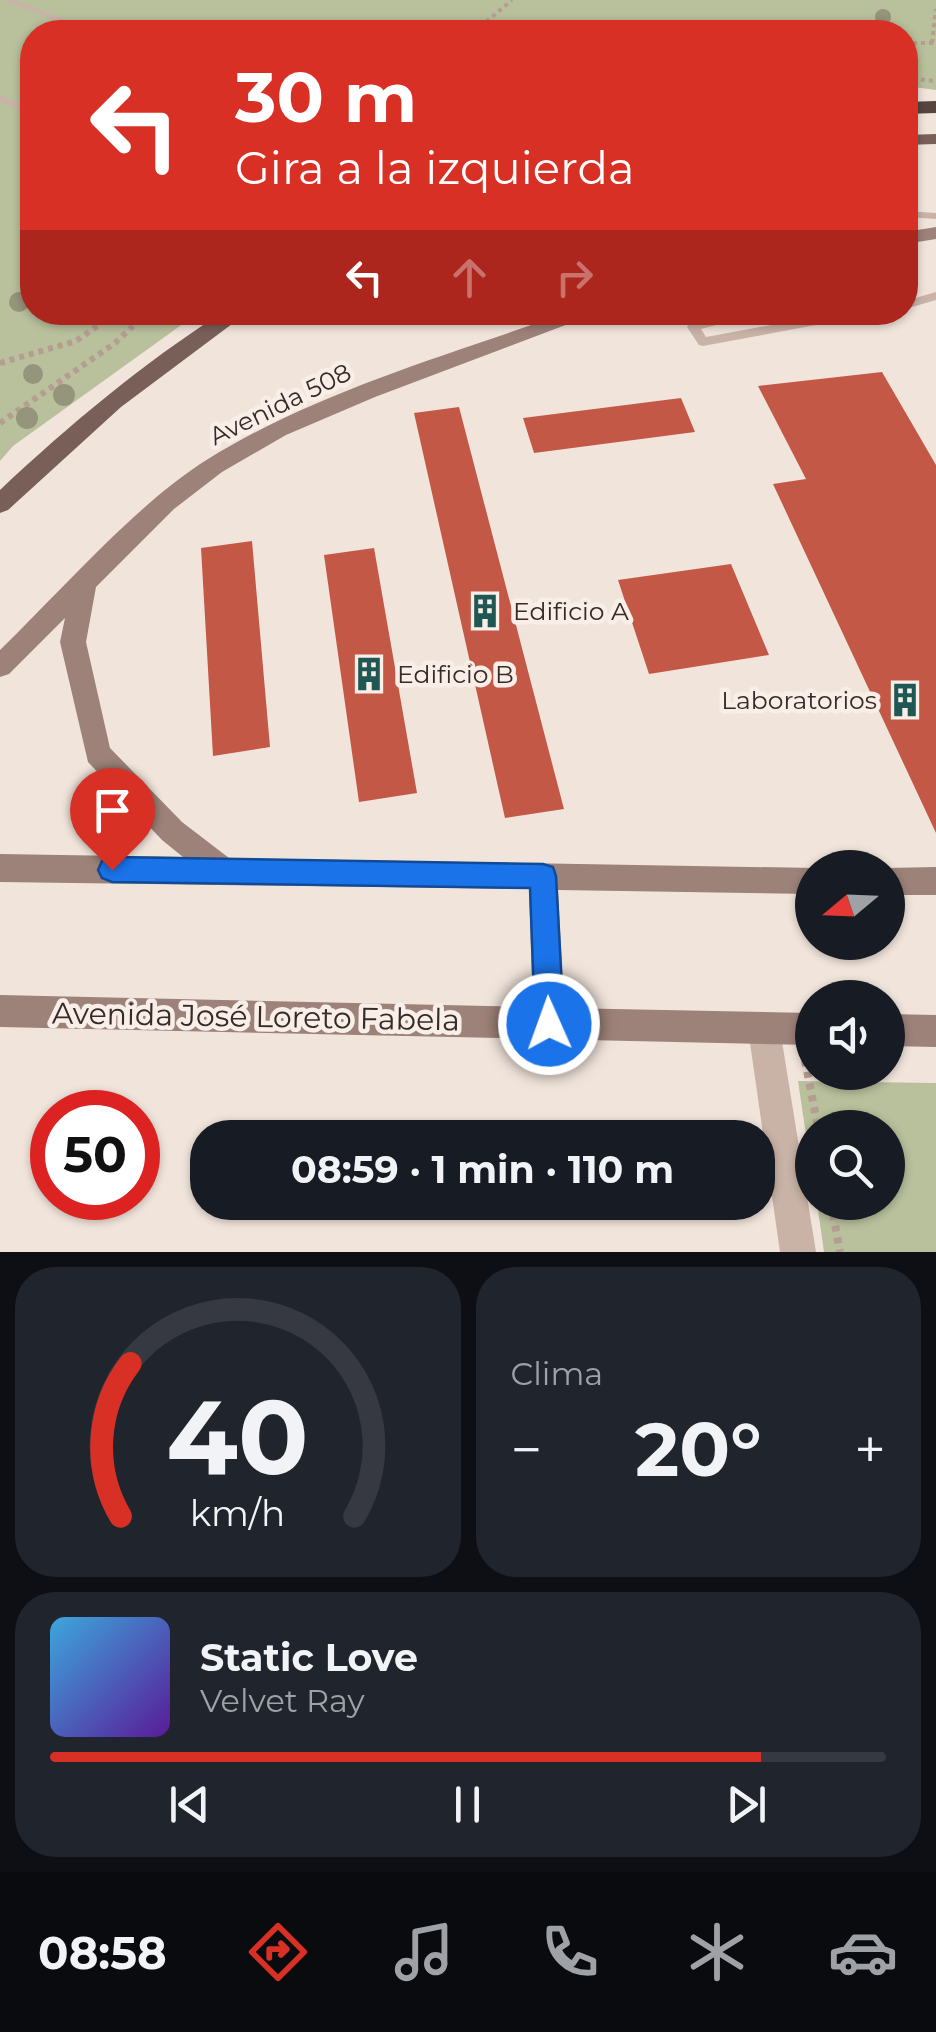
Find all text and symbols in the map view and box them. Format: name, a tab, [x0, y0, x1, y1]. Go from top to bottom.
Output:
text: 30 m	[235, 54, 417, 140]
icon: left	[70, 60, 200, 190]
text: Gira a la izquierda	[235, 140, 635, 195]
icon: left	[337, 250, 392, 305]
icon: ahead	[442, 250, 497, 305]
icon: right	[547, 250, 602, 305]
street label: Avenida 508	[204, 357, 356, 451]
building icon: Edificio A	[466, 592, 504, 630]
place label: Edificio A	[513, 596, 629, 626]
building icon: Edificio B	[350, 655, 388, 693]
place label: Edificio B	[397, 659, 514, 689]
building icon: Laboratorios	[886, 681, 924, 719]
place label: Laboratorios	[721, 685, 877, 715]
pin	[70, 768, 155, 871]
icon: arrive	[85, 783, 140, 838]
north arrow	[795, 850, 905, 960]
map controls	[795, 850, 905, 1220]
position arrow	[497, 972, 601, 1076]
button: sound	[795, 980, 905, 1090]
street label: Avenida José Loreto Fabela	[52, 994, 460, 1039]
speed limit sign: 50	[30, 1090, 160, 1220]
button: search	[795, 1110, 905, 1220]
text: 08:59 · 1 min · 110 m	[291, 1146, 674, 1193]
text: Clima	[511, 1354, 603, 1393]
text: 40	[167, 1373, 309, 1500]
text: 20°	[635, 1403, 762, 1495]
text: −	[511, 1416, 542, 1483]
text: +	[854, 1416, 886, 1483]
text: km/h	[190, 1491, 285, 1535]
text: Static Love	[200, 1634, 418, 1681]
text: Velvet Ray	[200, 1681, 365, 1720]
icon: previous	[162, 1777, 217, 1832]
icon: pause	[440, 1777, 495, 1832]
icon: next	[719, 1777, 774, 1832]
icon: directions	[243, 1917, 313, 1987]
icon: music	[389, 1917, 459, 1987]
icon: phone	[535, 1917, 605, 1987]
icon: climate	[682, 1917, 752, 1987]
icon: car	[828, 1917, 898, 1987]
text: 08:58	[38, 1925, 167, 1980]

